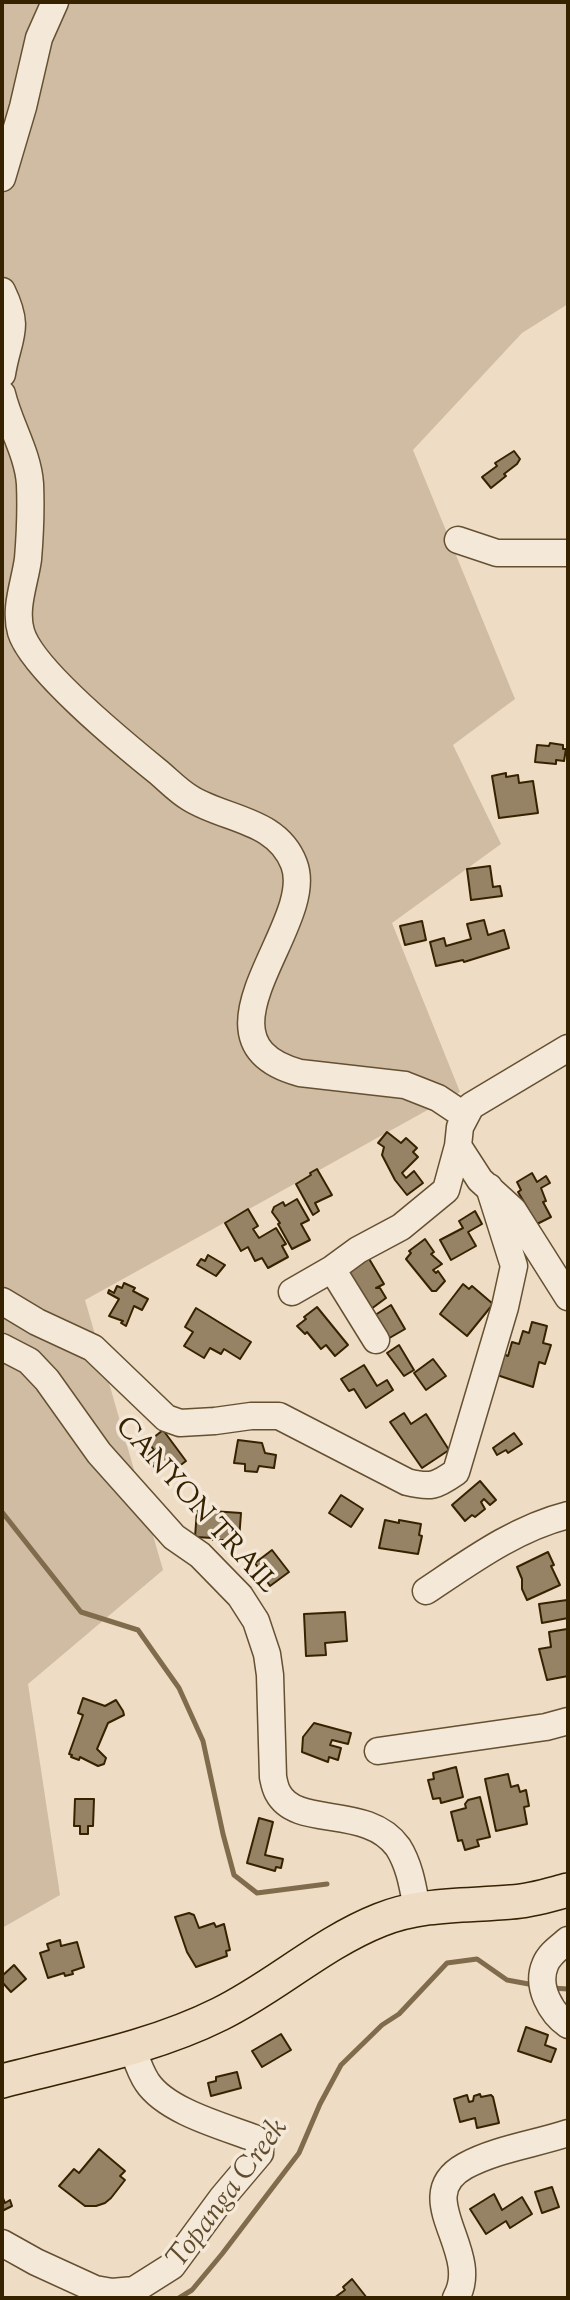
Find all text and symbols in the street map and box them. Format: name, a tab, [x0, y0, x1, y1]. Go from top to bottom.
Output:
street label: CANYON TRAIL	[106, 1412, 282, 1602]
water label: Topanga Creek	[162, 2113, 298, 2277]

